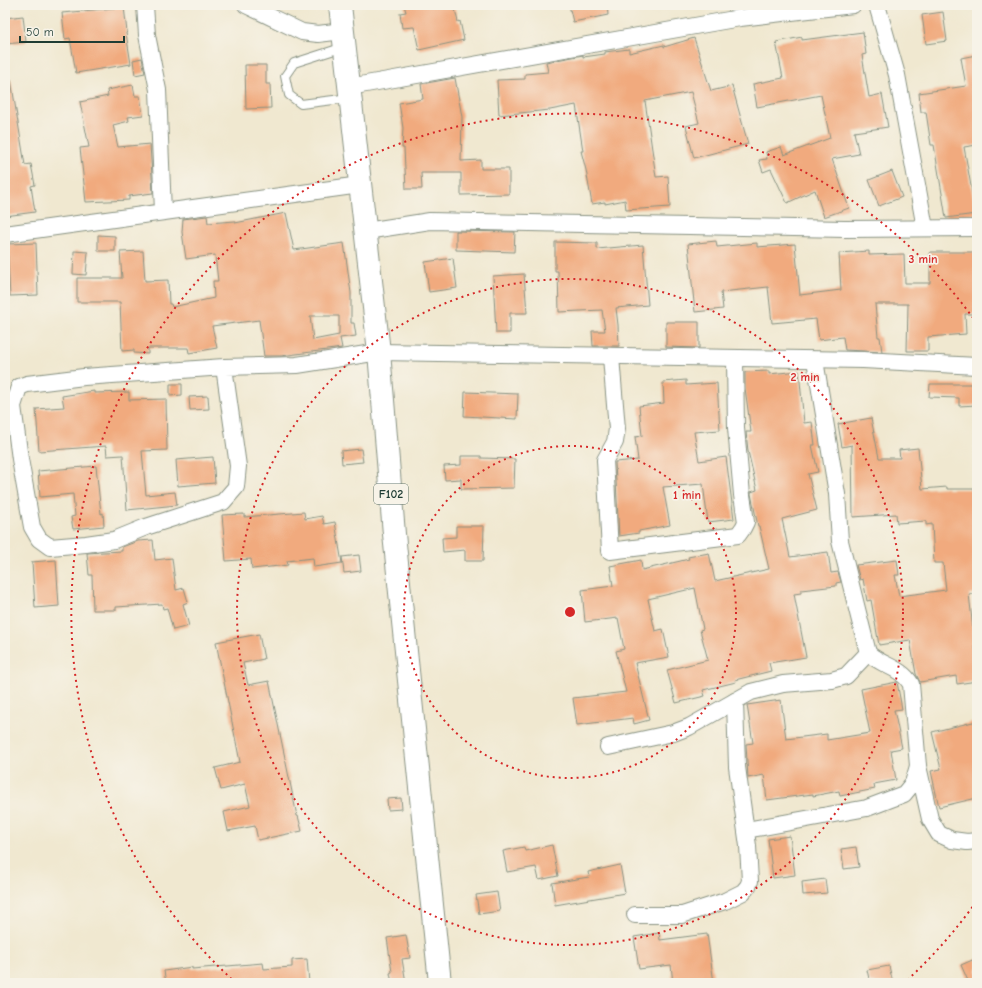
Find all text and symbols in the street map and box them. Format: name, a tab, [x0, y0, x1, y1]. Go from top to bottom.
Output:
scale bar	[20, 18, 124, 44]
text: 50 m	[26, 25, 54, 39]
text: 3 min	[908, 252, 938, 266]
text: 2 min	[790, 370, 820, 384]
road number: F102	[374, 484, 408, 504]
text: 1 min	[673, 488, 701, 502]
centre of rings	[563, 605, 577, 619]

